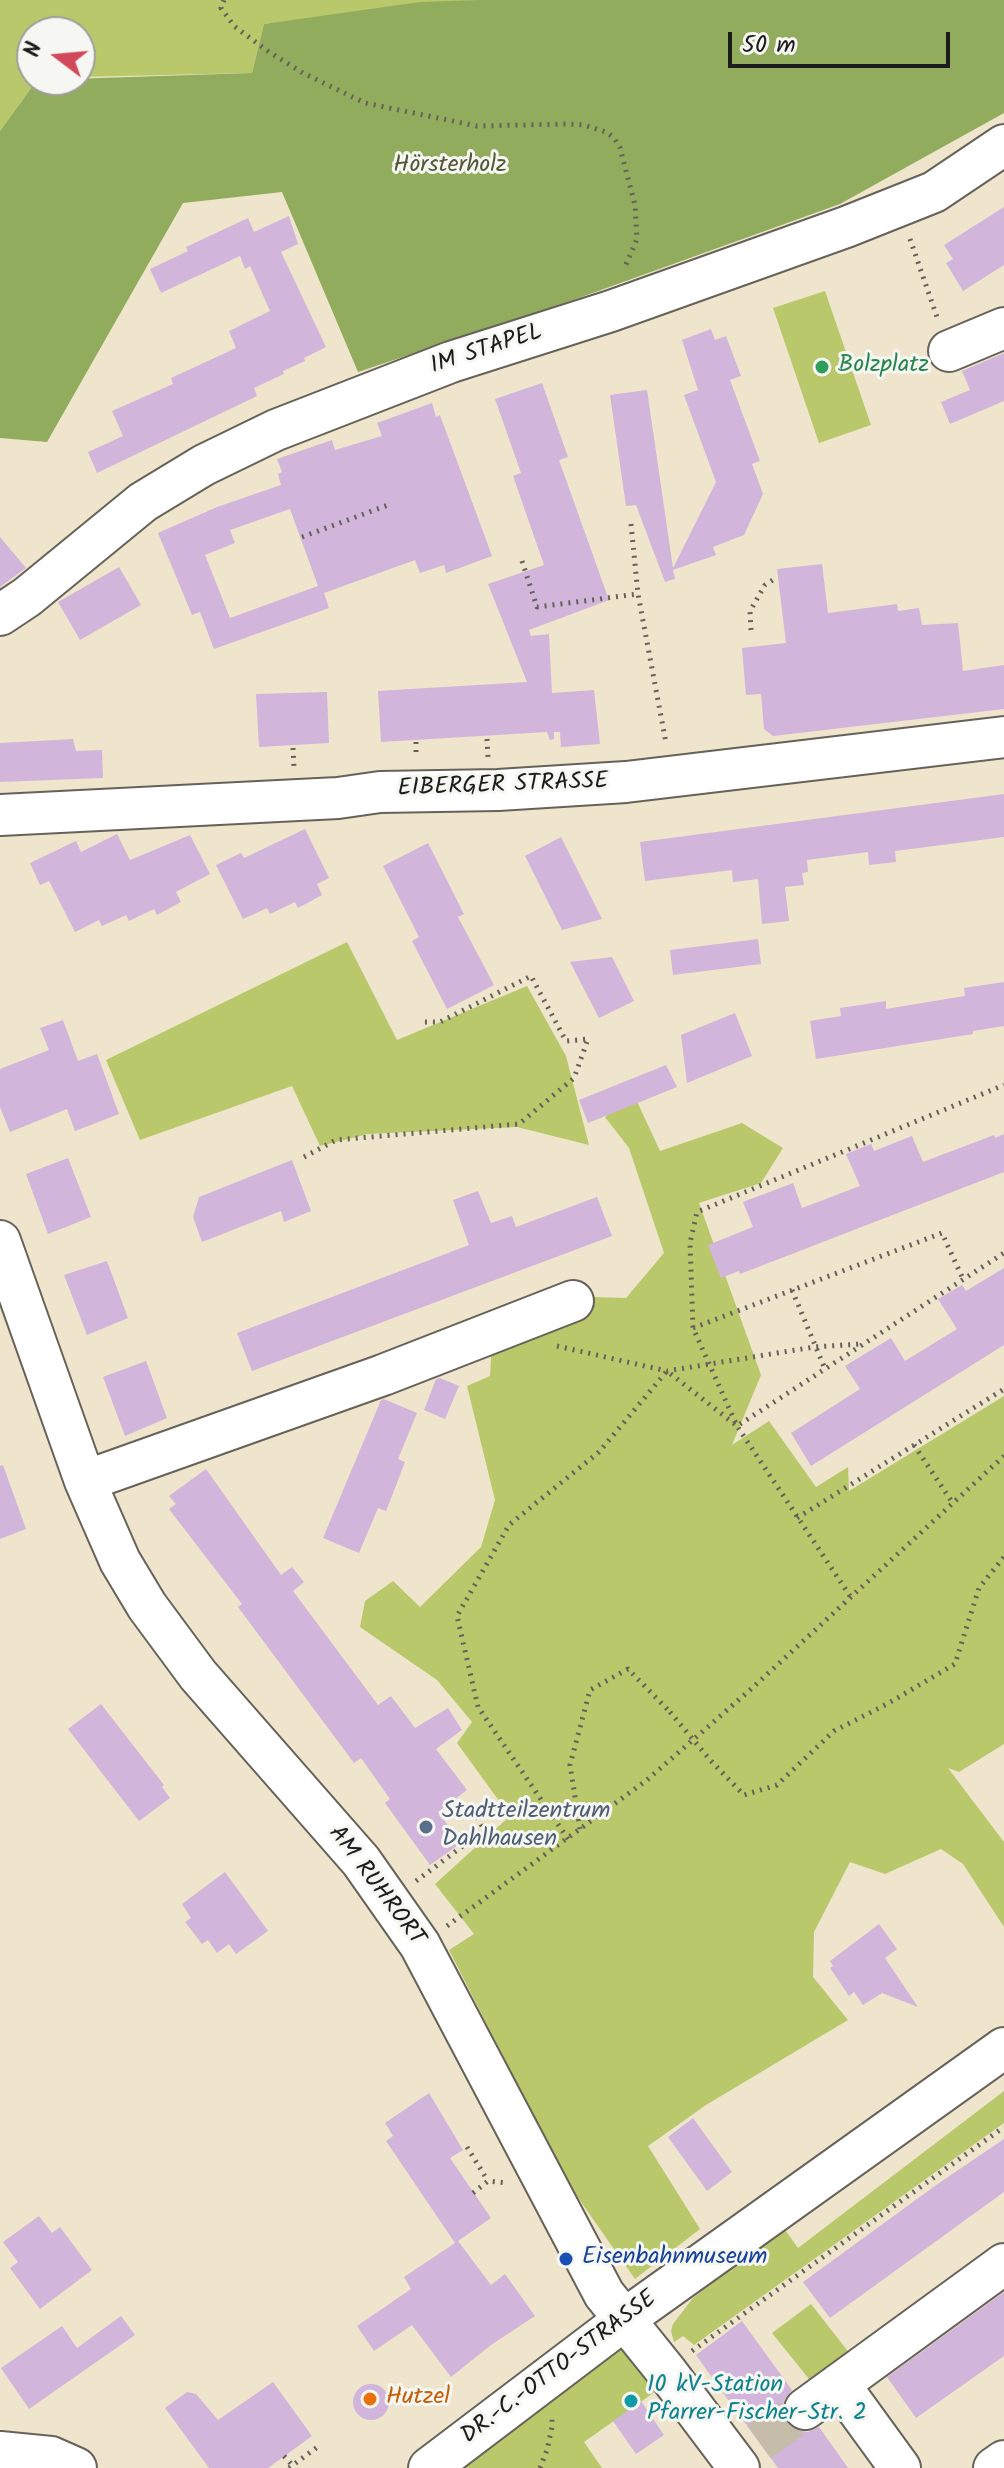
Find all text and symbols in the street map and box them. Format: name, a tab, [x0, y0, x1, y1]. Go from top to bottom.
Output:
north arrow	[16, 16, 96, 96]
scale bar	[732, 16, 954, 66]
text: 50 m	[742, 26, 796, 65]
text: N	[16, 38, 53, 61]
park label: Hörsterholz	[393, 153, 507, 181]
street label: IM STAPEL	[427, 319, 547, 383]
place label: Bolzplatz	[838, 353, 929, 381]
marker: Bolzplatz	[813, 358, 831, 376]
street label: EIBERGER STRASSE	[397, 769, 609, 805]
place label: Stadtteilzentrum Dahlhausen	[442, 1799, 610, 1855]
marker: Stadtteilzentrum Dahlhausen	[417, 1818, 435, 1836]
street label: AM RUHRORT	[320, 1821, 430, 1953]
place label: Eisenbahnmuseum	[582, 2245, 767, 2273]
marker: Eisenbahnmuseum	[557, 2250, 575, 2268]
street label: DR.-C.-OTTO-STRASSE	[457, 2286, 663, 2452]
place label: 10 kV-Station Pfarrer-Fischer-Str. 2	[647, 2373, 867, 2429]
place label: Hutzel	[386, 2385, 450, 2413]
marker: Hutzel	[361, 2390, 379, 2408]
marker: 10 kV-Station Pfarrer-Fischer-Str. 2	[622, 2392, 640, 2410]

